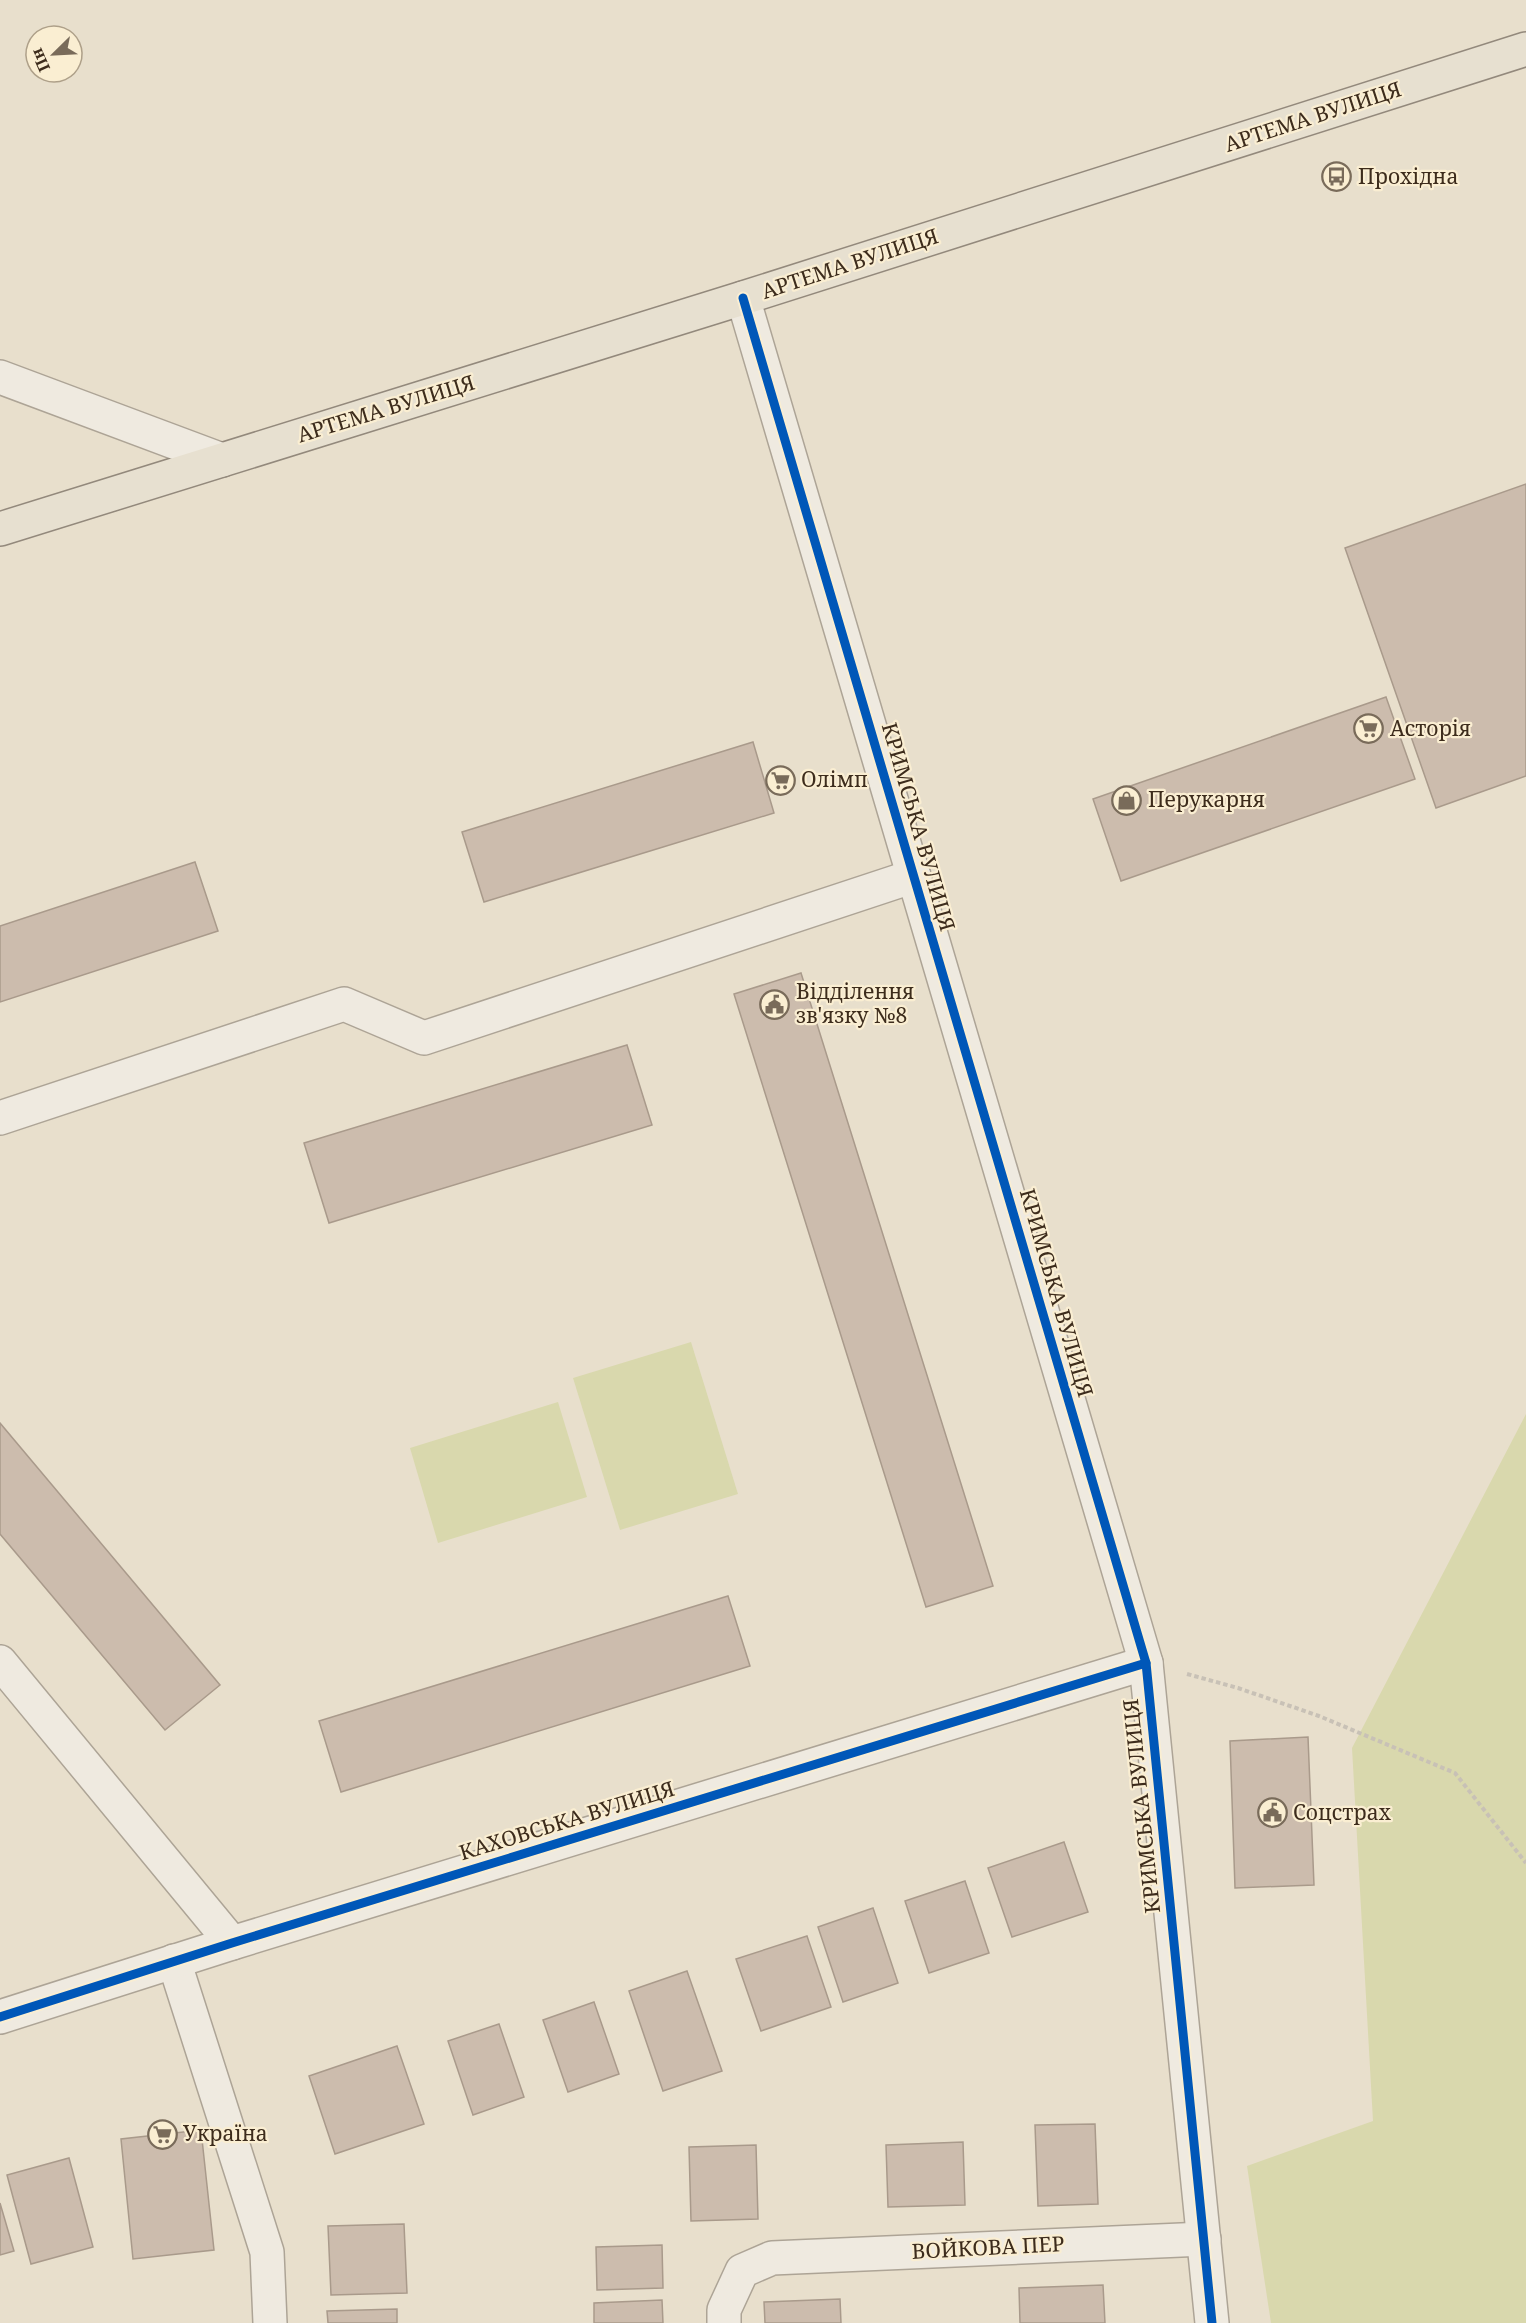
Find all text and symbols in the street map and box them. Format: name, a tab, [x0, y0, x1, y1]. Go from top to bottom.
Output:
north arrow	[24, 24, 84, 84]
text: Пн	[25, 45, 55, 75]
street label: АРТЕМА ВУЛИЦЯ	[1221, 74, 1405, 158]
bus stop icon: Прохідна	[1321, 161, 1353, 193]
place label: Прохідна	[1358, 162, 1458, 190]
street label: АРТЕМА ВУЛИЦЯ	[758, 221, 942, 305]
street label: АРТЕМА ВУЛИЦЯ	[293, 368, 478, 448]
supermarket icon: Асторія	[1353, 713, 1385, 745]
place label: Асторія	[1390, 714, 1471, 742]
street label: КРИМСЬКА ВУЛИЦЯ	[876, 719, 962, 934]
supermarket icon: Олімп	[764, 764, 796, 796]
place label: Олімп	[801, 765, 868, 793]
shop icon: Перукарня	[1111, 784, 1143, 816]
place label: Перукарня	[1148, 785, 1265, 813]
place label: Відділення зв'язку №8	[796, 977, 914, 1029]
public building icon: Відділення зв'язку №8	[759, 988, 791, 1020]
street label: КРИМСЬКА ВУЛИЦЯ	[1014, 1185, 1100, 1400]
street label: КРИМСЬКА ВУЛИЦЯ	[1116, 1697, 1166, 1915]
street label: КАХОВСЬКА ВУЛИЦЯ	[456, 1774, 678, 1866]
public building icon: Соцстрах	[1256, 1797, 1288, 1829]
place label: Соцстрах	[1293, 1798, 1392, 1826]
supermarket icon: Україна	[146, 2118, 178, 2150]
place label: Україна	[183, 2119, 268, 2147]
street label: ВОЙКОВА ПЕР	[911, 2229, 1065, 2265]

